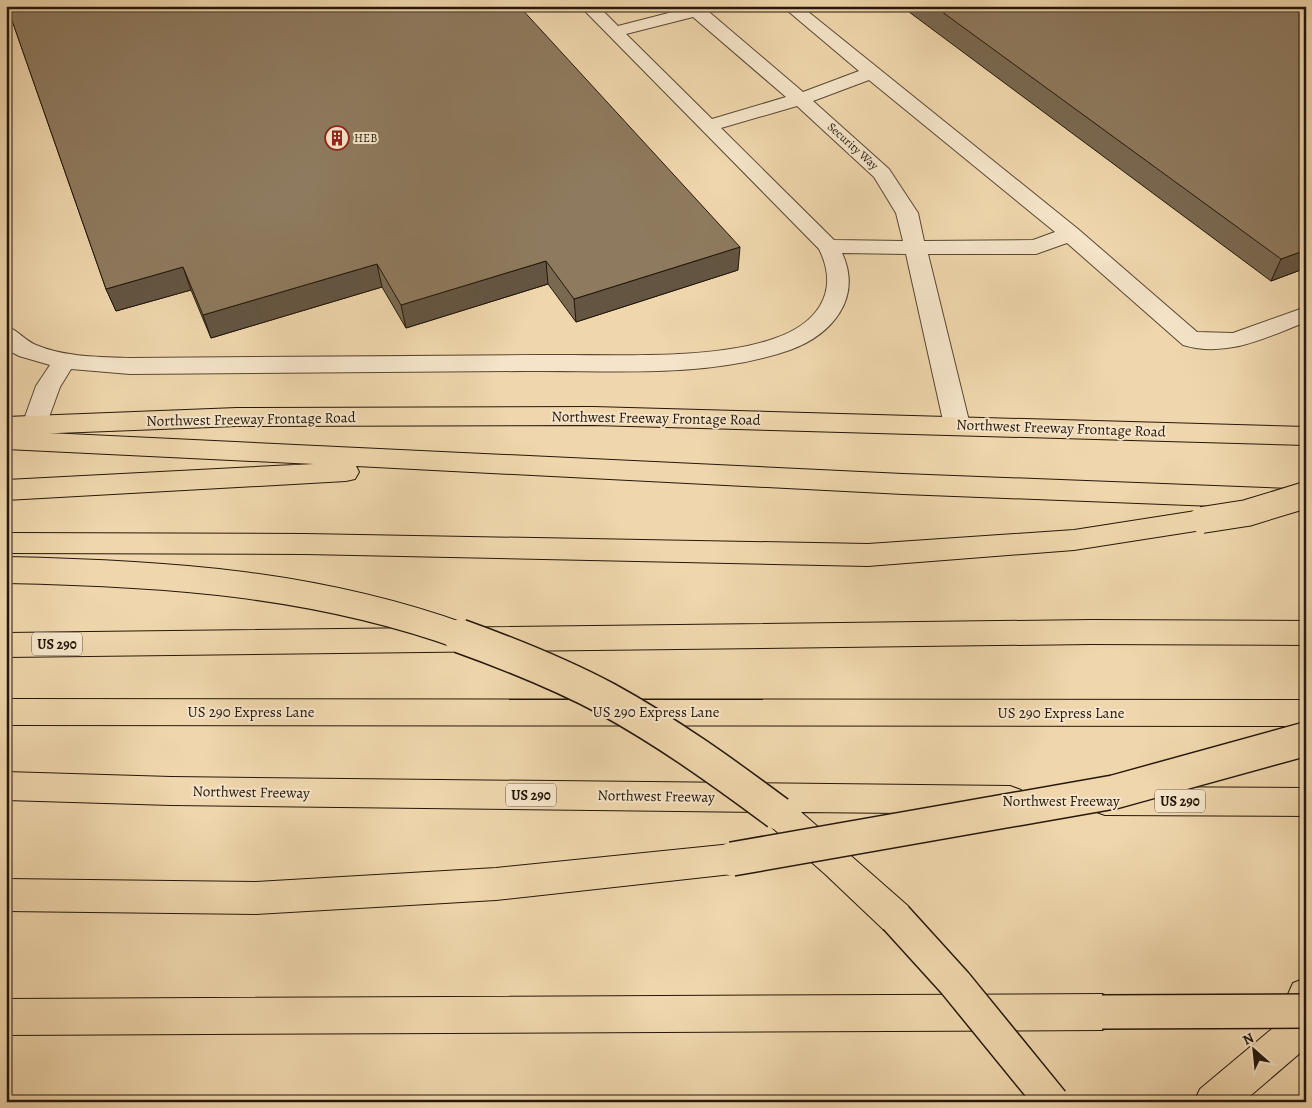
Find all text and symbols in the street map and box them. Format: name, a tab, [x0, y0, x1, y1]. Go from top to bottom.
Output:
street label: Security Way	[824, 119, 882, 174]
building icon: HEB	[324, 125, 350, 151]
place label: HEB	[354, 130, 377, 146]
street label: Northwest Freeway Frontage Road	[551, 406, 762, 430]
street label: Northwest Freeway Frontage Road	[146, 407, 357, 431]
street label: Northwest Freeway Frontage Road	[956, 414, 1167, 442]
road number: US 290	[32, 633, 82, 656]
street label: US 290 Express Lane	[188, 702, 315, 722]
street label: US 290 Express Lane	[593, 702, 720, 722]
street label: US 290 Express Lane	[998, 703, 1125, 723]
street label: Northwest Freeway	[192, 781, 310, 803]
road number: US 290	[506, 784, 556, 806]
street label: Northwest Freeway	[597, 785, 715, 807]
road number: US 290	[1155, 789, 1205, 812]
street label: Northwest Freeway	[1002, 791, 1120, 811]
north arrow	[1230, 1026, 1280, 1076]
text: N	[1239, 1028, 1257, 1050]

